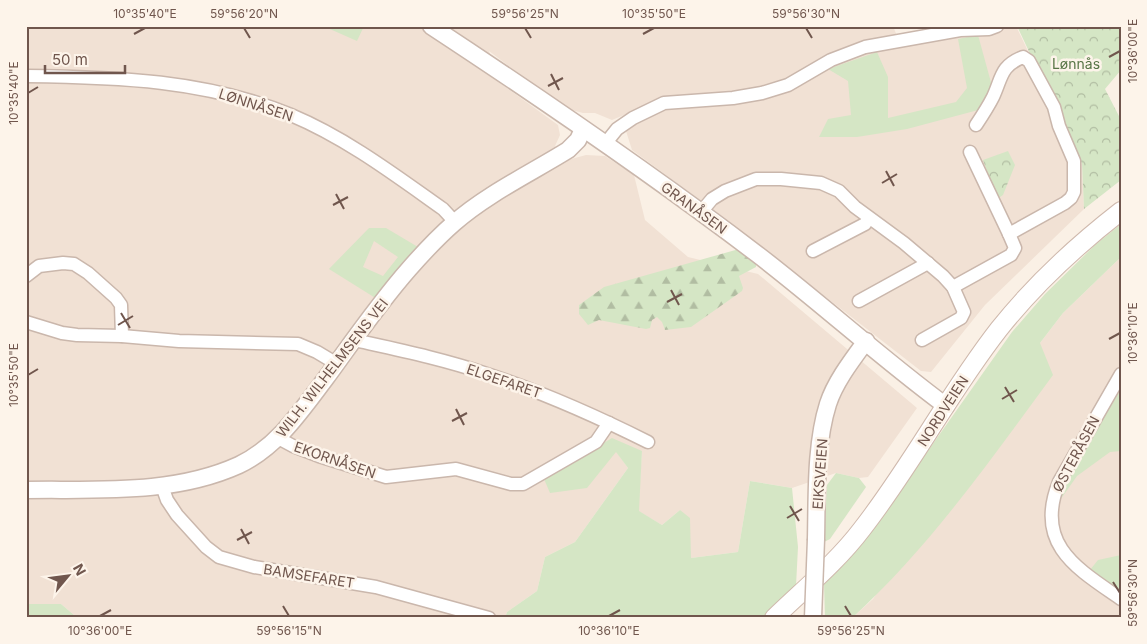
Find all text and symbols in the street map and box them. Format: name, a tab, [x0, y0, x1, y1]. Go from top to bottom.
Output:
text: 10°35'40"E	[113, 6, 177, 21]
text: 59°56'20"N	[210, 6, 278, 21]
text: 59°56'25"N	[491, 6, 559, 21]
text: 10°35'50"E	[622, 6, 686, 21]
text: 59°56'30"N	[772, 6, 840, 21]
text: 10°36'00"E	[1125, 19, 1140, 83]
scale bar	[45, 42, 125, 74]
text: 50 m	[52, 50, 88, 69]
park label: Lønnås	[1052, 55, 1100, 72]
text: 10°35'40"E	[6, 61, 21, 125]
street label: LØNNÅSEN	[217, 84, 296, 124]
street label: GRANÅSEN	[658, 177, 731, 237]
street label: WILH. WILHELMSENS VEI	[272, 295, 391, 440]
text: 10°36'10"E	[1125, 302, 1140, 364]
text: 10°35'50"E	[6, 343, 21, 407]
street label: ELGEFARET	[465, 360, 544, 401]
street label: NORDVEIEN	[913, 372, 972, 449]
street label: ØSTERÅSEN	[1048, 412, 1103, 495]
street label: EKORNÅSEN	[292, 437, 379, 481]
street label: EIKSVEIEN	[809, 438, 830, 510]
north arrow	[42, 552, 92, 602]
text: 59°56'30"N	[1125, 559, 1140, 627]
street label: BAMSEFARET	[262, 560, 356, 591]
text: N	[70, 561, 90, 578]
text: 10°36'00"E	[68, 623, 132, 638]
text: 59°56'15"N	[256, 623, 322, 638]
text: 10°36'10"E	[578, 623, 640, 638]
text: 59°56'25"N	[817, 623, 885, 638]

